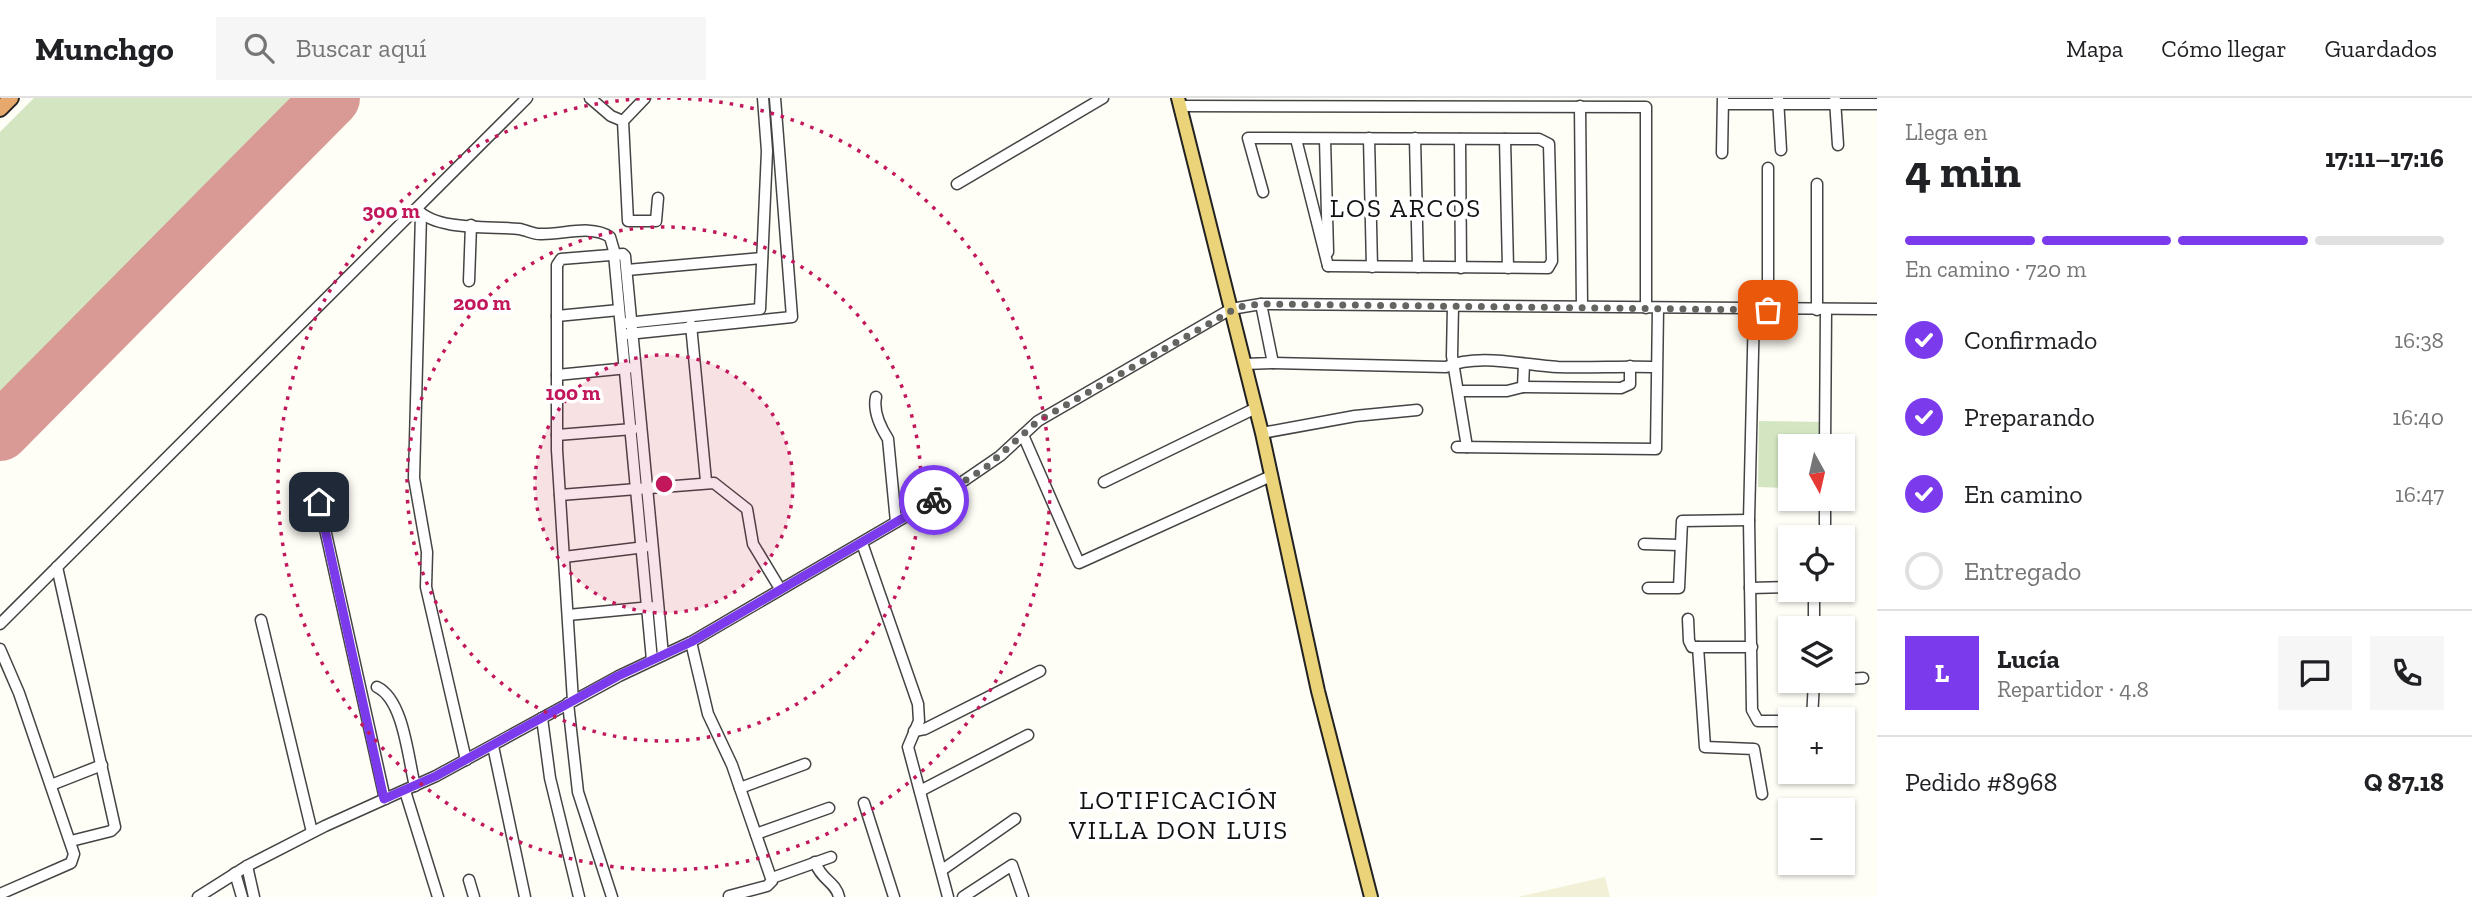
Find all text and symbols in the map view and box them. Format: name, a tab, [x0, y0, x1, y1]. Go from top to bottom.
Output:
search box	[216, 17, 706, 80]
text: Munchgo	[35, 29, 174, 68]
icon: search	[240, 29, 278, 67]
text: Buscar aquí	[296, 32, 427, 64]
text: Mapa	[2066, 34, 2123, 63]
text: Cómo llegar	[2161, 34, 2287, 63]
text: Guardados	[2325, 34, 2437, 63]
text: Llega en	[1905, 118, 1987, 146]
text: 17:11–17:16	[2325, 142, 2444, 174]
text: 4 min	[1905, 144, 2021, 199]
district label: LOS ARCOS	[1330, 192, 1482, 224]
text: 300 m	[362, 198, 420, 223]
text: En camino · 720 m	[1905, 255, 2086, 283]
pin	[1738, 280, 1798, 340]
text: 200 m	[453, 290, 511, 315]
icon: bag	[1749, 291, 1787, 329]
icon: check	[1905, 321, 1943, 359]
text: Confirmado	[1964, 324, 2097, 356]
text: 16:38	[2394, 326, 2444, 354]
text: 100 m	[546, 380, 601, 405]
icon: check	[1905, 398, 1943, 436]
text: Preparando	[1964, 401, 2095, 433]
text: 16:40	[2392, 403, 2444, 431]
north arrow	[1778, 434, 1855, 511]
map controls	[1778, 434, 1855, 875]
courier	[899, 465, 969, 535]
pin	[289, 472, 349, 532]
centre of rings	[652, 472, 676, 496]
icon: check	[1905, 475, 1943, 513]
text: En camino	[1964, 478, 2083, 510]
text: 16:47	[2395, 480, 2444, 508]
icon: bike	[915, 481, 953, 519]
icon: home	[300, 483, 338, 521]
button: locate	[1778, 525, 1855, 602]
text: Entregado	[1964, 555, 2081, 587]
button: layers	[1778, 616, 1855, 693]
button: chat	[2278, 636, 2352, 710]
button: phone	[2370, 636, 2444, 710]
text: Lucía	[1997, 643, 2060, 675]
text: L	[1935, 657, 1949, 689]
text: Repartidor · 4.8	[1997, 675, 2149, 703]
button: +	[1778, 707, 1855, 784]
text: Pedido #8968	[1905, 766, 2058, 798]
text: Q 87.18	[2364, 766, 2444, 798]
district label: LOTIFICACIÓN VILLA DON LUIS	[1068, 784, 1289, 846]
button: −	[1778, 798, 1855, 875]

